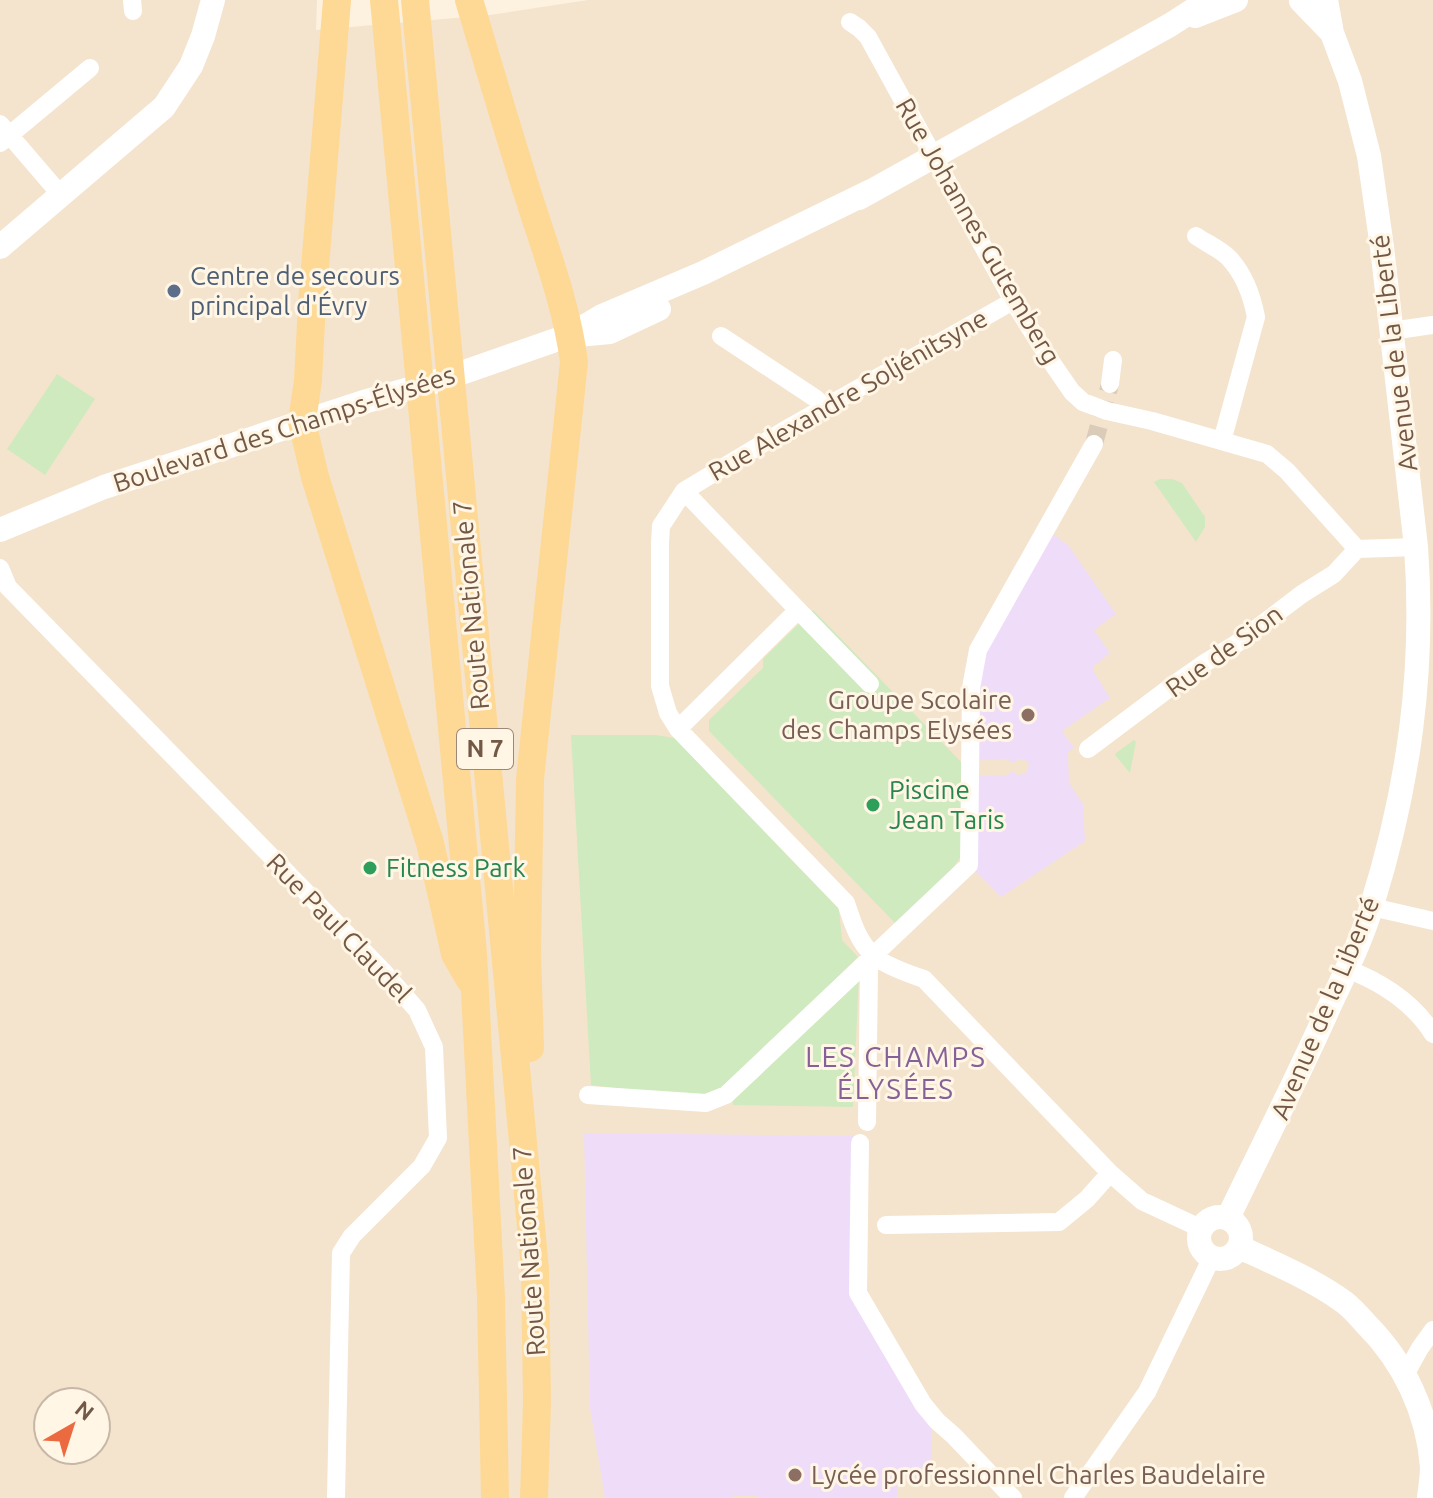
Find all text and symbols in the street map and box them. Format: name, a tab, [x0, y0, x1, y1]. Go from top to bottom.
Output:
street label: Rue Johannes Gutemberg	[890, 93, 1067, 369]
street label: Avenue de la Liberté	[1365, 233, 1422, 473]
place label: Centre de secours principal d'Évry	[190, 261, 400, 320]
marker: Centre de secours principal d'Évry	[165, 282, 183, 300]
street label: Rue Alexandre Soljénitsyne	[703, 303, 992, 486]
street label: Boulevard des Champs-Élysées	[109, 359, 458, 498]
street label: Route Nationale 7	[447, 499, 494, 711]
street label: Rue de Sion	[1160, 599, 1288, 703]
place label: Groupe Scolaire des Champs Elysées	[781, 685, 1012, 744]
marker: Groupe Scolaire des Champs Elysées	[1019, 706, 1037, 724]
road number: N 7	[457, 729, 513, 769]
place label: Piscine Jean Taris	[889, 775, 1005, 834]
marker: Piscine Jean Taris	[864, 796, 882, 814]
street label: Rue Paul Claudel	[261, 847, 418, 1008]
place label: Fitness Park	[386, 853, 526, 882]
marker: Fitness Park	[361, 859, 379, 877]
street label: Avenue de la Liberté	[1265, 892, 1385, 1123]
district label: LES CHAMPS ÉLYSÉES	[805, 1041, 987, 1104]
street label: Route Nationale 7	[507, 1145, 550, 1357]
north arrow	[32, 1386, 112, 1466]
text: N	[71, 1395, 99, 1425]
place label: Lycée professionnel Charles Baudelaire	[811, 1460, 1266, 1489]
marker: Lycée professionnel Charles Baudelaire	[786, 1466, 804, 1484]

